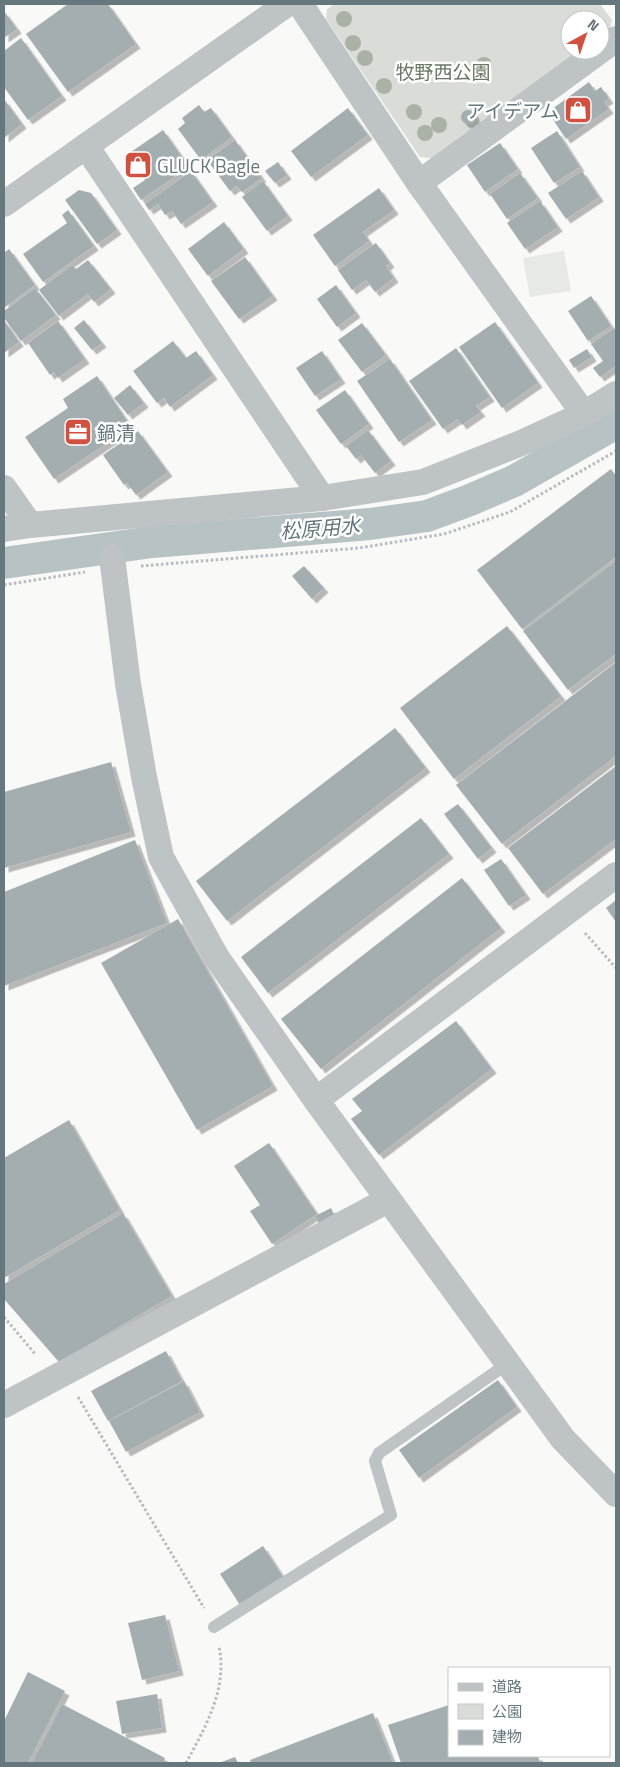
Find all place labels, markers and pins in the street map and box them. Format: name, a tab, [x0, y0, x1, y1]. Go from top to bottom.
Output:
shop icon: アイデアム	[563, 95, 593, 125]
place label: アイデアム	[466, 96, 559, 125]
shop icon: GLUCK Bagle	[123, 150, 153, 180]
place label: GLUCK Bagle	[157, 151, 260, 180]
office icon: 鍋清	[63, 417, 93, 447]
place label: 鍋清	[97, 418, 135, 447]

